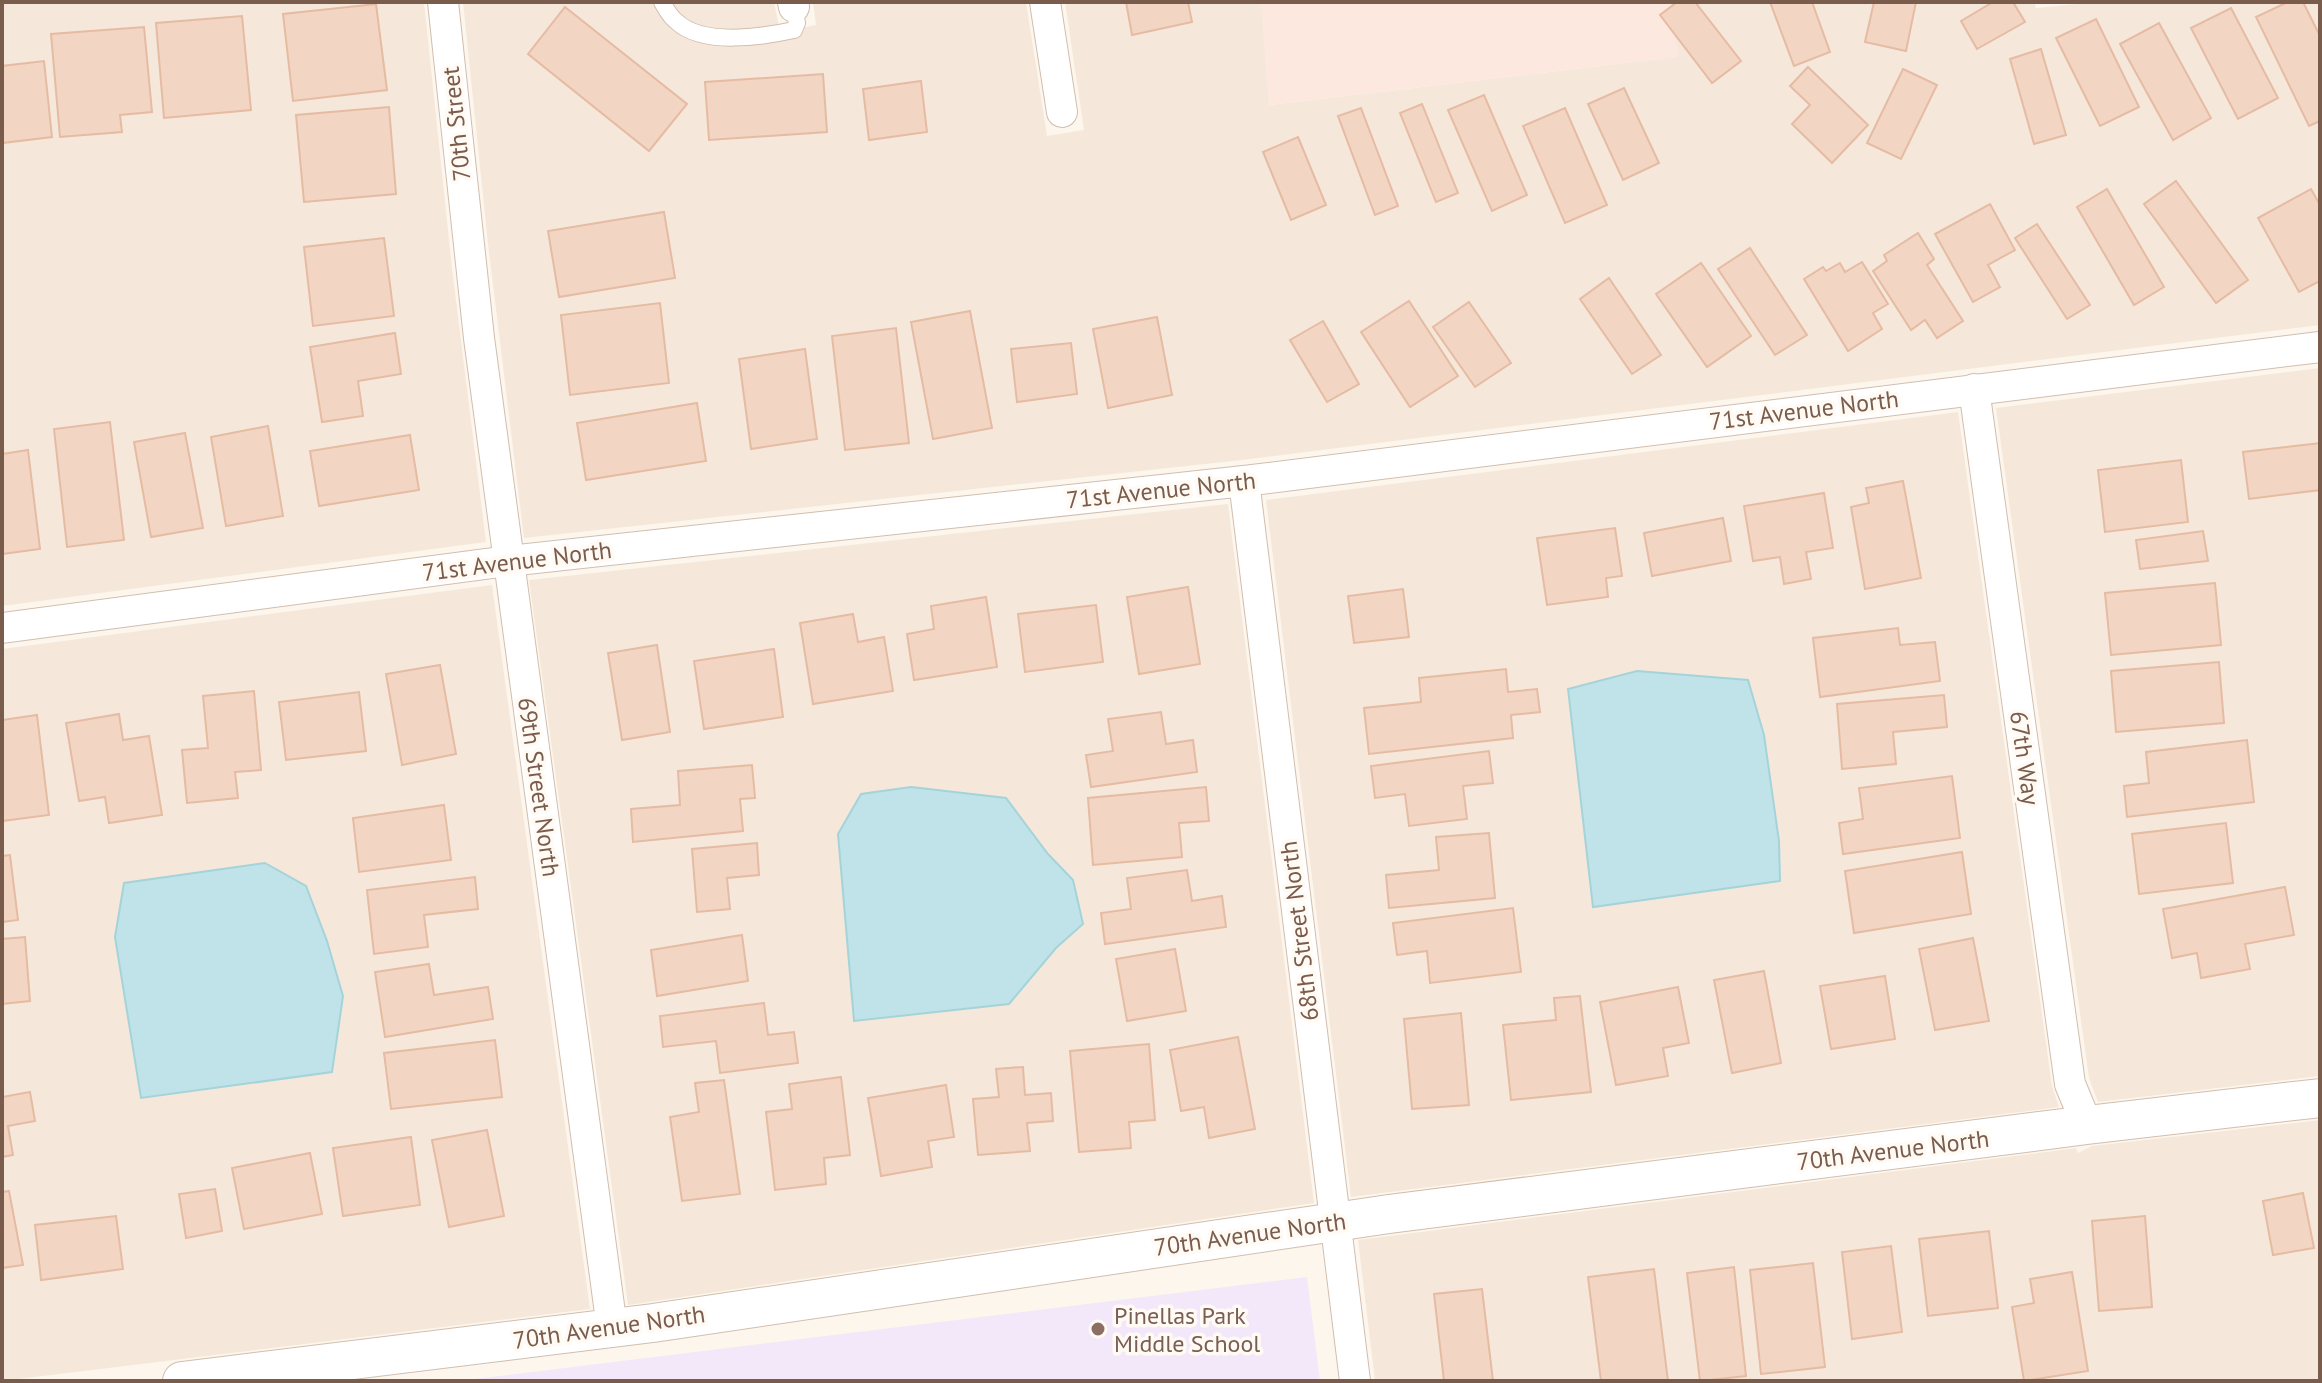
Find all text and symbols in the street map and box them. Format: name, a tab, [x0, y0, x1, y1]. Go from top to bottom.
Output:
street label: 70th Street	[435, 65, 477, 183]
street label: 71st Avenue North	[1708, 383, 1900, 437]
street label: 71st Avenue North	[1065, 465, 1257, 515]
street label: 71st Avenue North	[421, 534, 613, 588]
street label: 69th Street North	[511, 695, 567, 879]
street label: 67th Way	[2003, 709, 2047, 807]
street label: 68th Street North	[1273, 839, 1325, 1023]
street label: 70th Avenue North	[1795, 1123, 1991, 1177]
street label: 70th Avenue North	[1152, 1205, 1348, 1263]
street label: 70th Avenue North	[511, 1298, 707, 1356]
place label: Pinellas Park Middle School	[1114, 1300, 1260, 1359]
marker: Pinellas Park Middle School	[1089, 1320, 1107, 1338]

